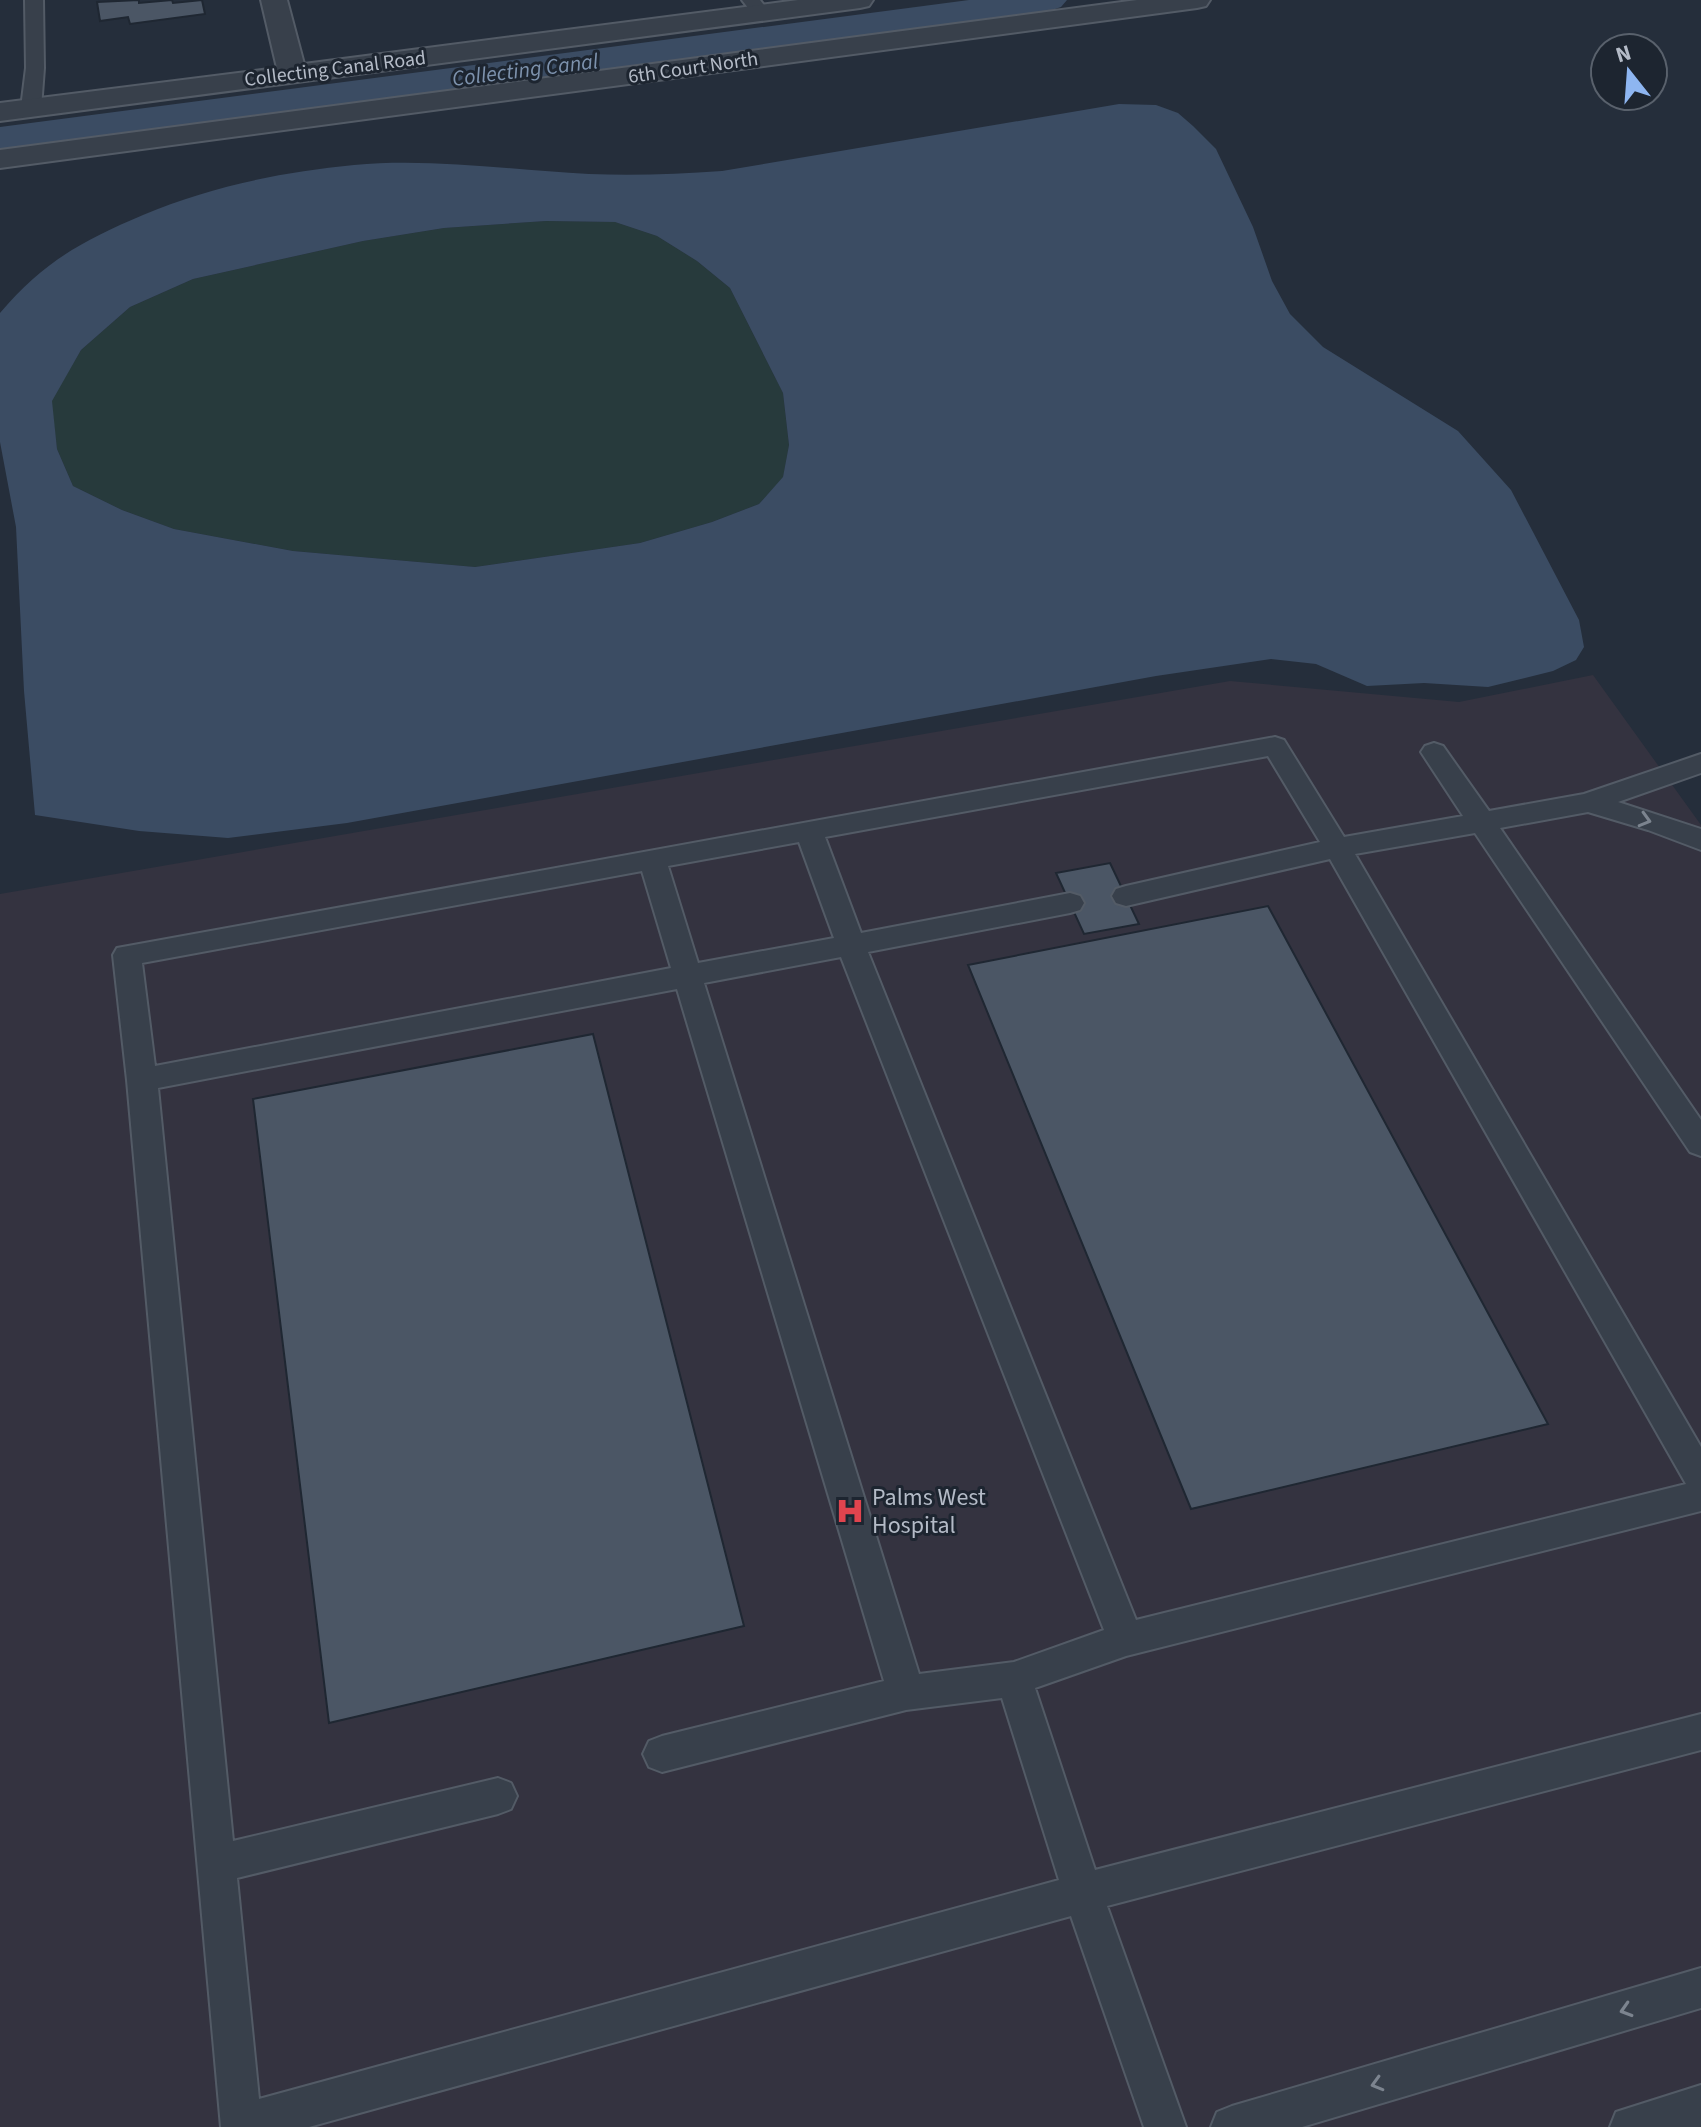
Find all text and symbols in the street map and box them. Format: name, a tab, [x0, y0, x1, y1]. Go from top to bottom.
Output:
north arrow	[1589, 32, 1669, 112]
text: N	[1612, 36, 1635, 71]
street label: Collecting Canal Road	[243, 44, 427, 94]
water label: Collecting Canal	[450, 45, 601, 95]
street label: 6th Court North	[626, 45, 760, 91]
one-way arrow	[1638, 811, 1652, 827]
place label: Palms West Hospital	[872, 1480, 986, 1543]
hospital icon: Palms West Hospital	[835, 1496, 865, 1526]
one-way arrow	[1620, 2001, 1634, 2017]
one-way arrow	[1371, 2075, 1384, 2091]

